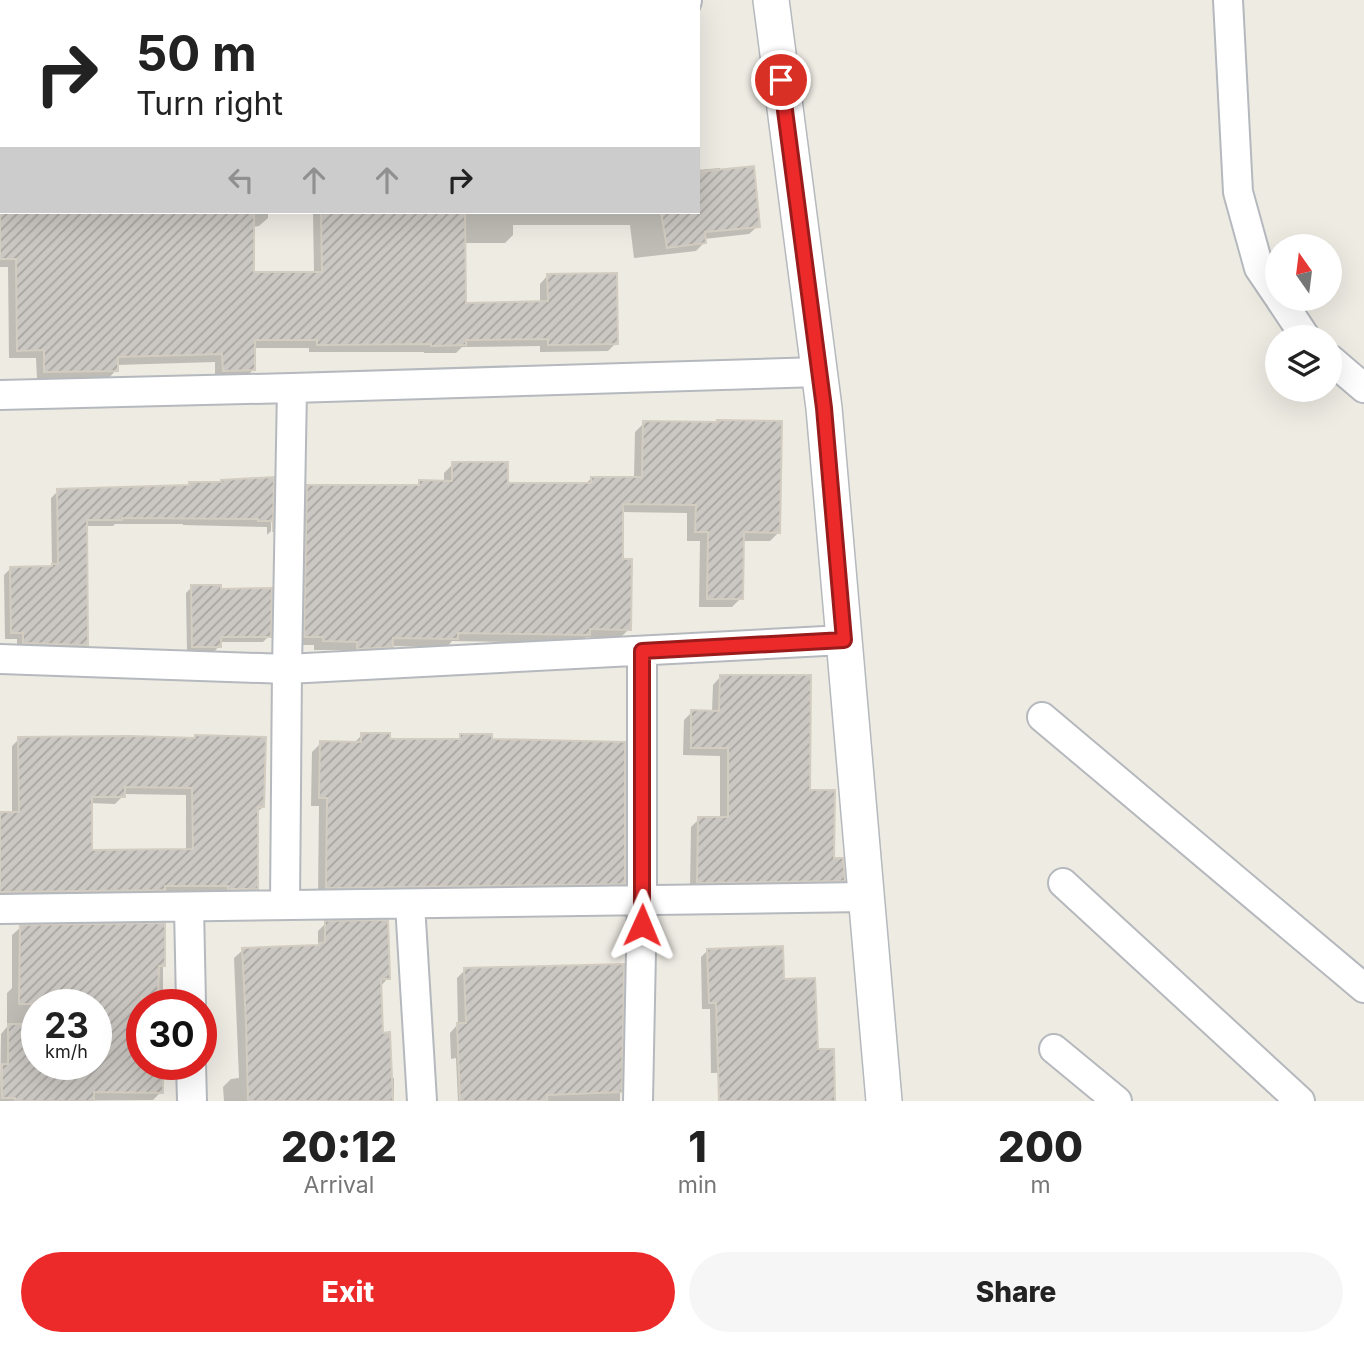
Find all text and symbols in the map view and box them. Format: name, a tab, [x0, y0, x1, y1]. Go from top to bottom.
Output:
text: 50 m	[136, 24, 257, 83]
icon: right	[21, 28, 112, 119]
pin	[751, 50, 811, 110]
icon: arrive	[762, 61, 800, 99]
text: Turn right	[136, 84, 283, 123]
icon: left	[222, 161, 260, 199]
icon: ahead	[295, 161, 333, 199]
icon: ahead	[368, 161, 406, 199]
icon: right	[441, 161, 479, 199]
north arrow	[1265, 234, 1342, 312]
map controls	[1265, 234, 1342, 402]
button: layers	[1265, 325, 1342, 402]
position arrow	[605, 888, 679, 962]
speed limit sign: 30	[126, 989, 217, 1080]
text: 23	[44, 1004, 89, 1046]
text: km/h	[45, 1041, 88, 1062]
text: 20:12	[281, 1121, 397, 1172]
text: 1	[688, 1121, 707, 1172]
text: 200	[998, 1121, 1083, 1172]
text: Arrival	[304, 1171, 374, 1199]
text: min	[678, 1171, 717, 1199]
text: m	[1030, 1171, 1051, 1199]
button: Exit	[21, 1252, 675, 1332]
button: Share	[689, 1252, 1343, 1332]

